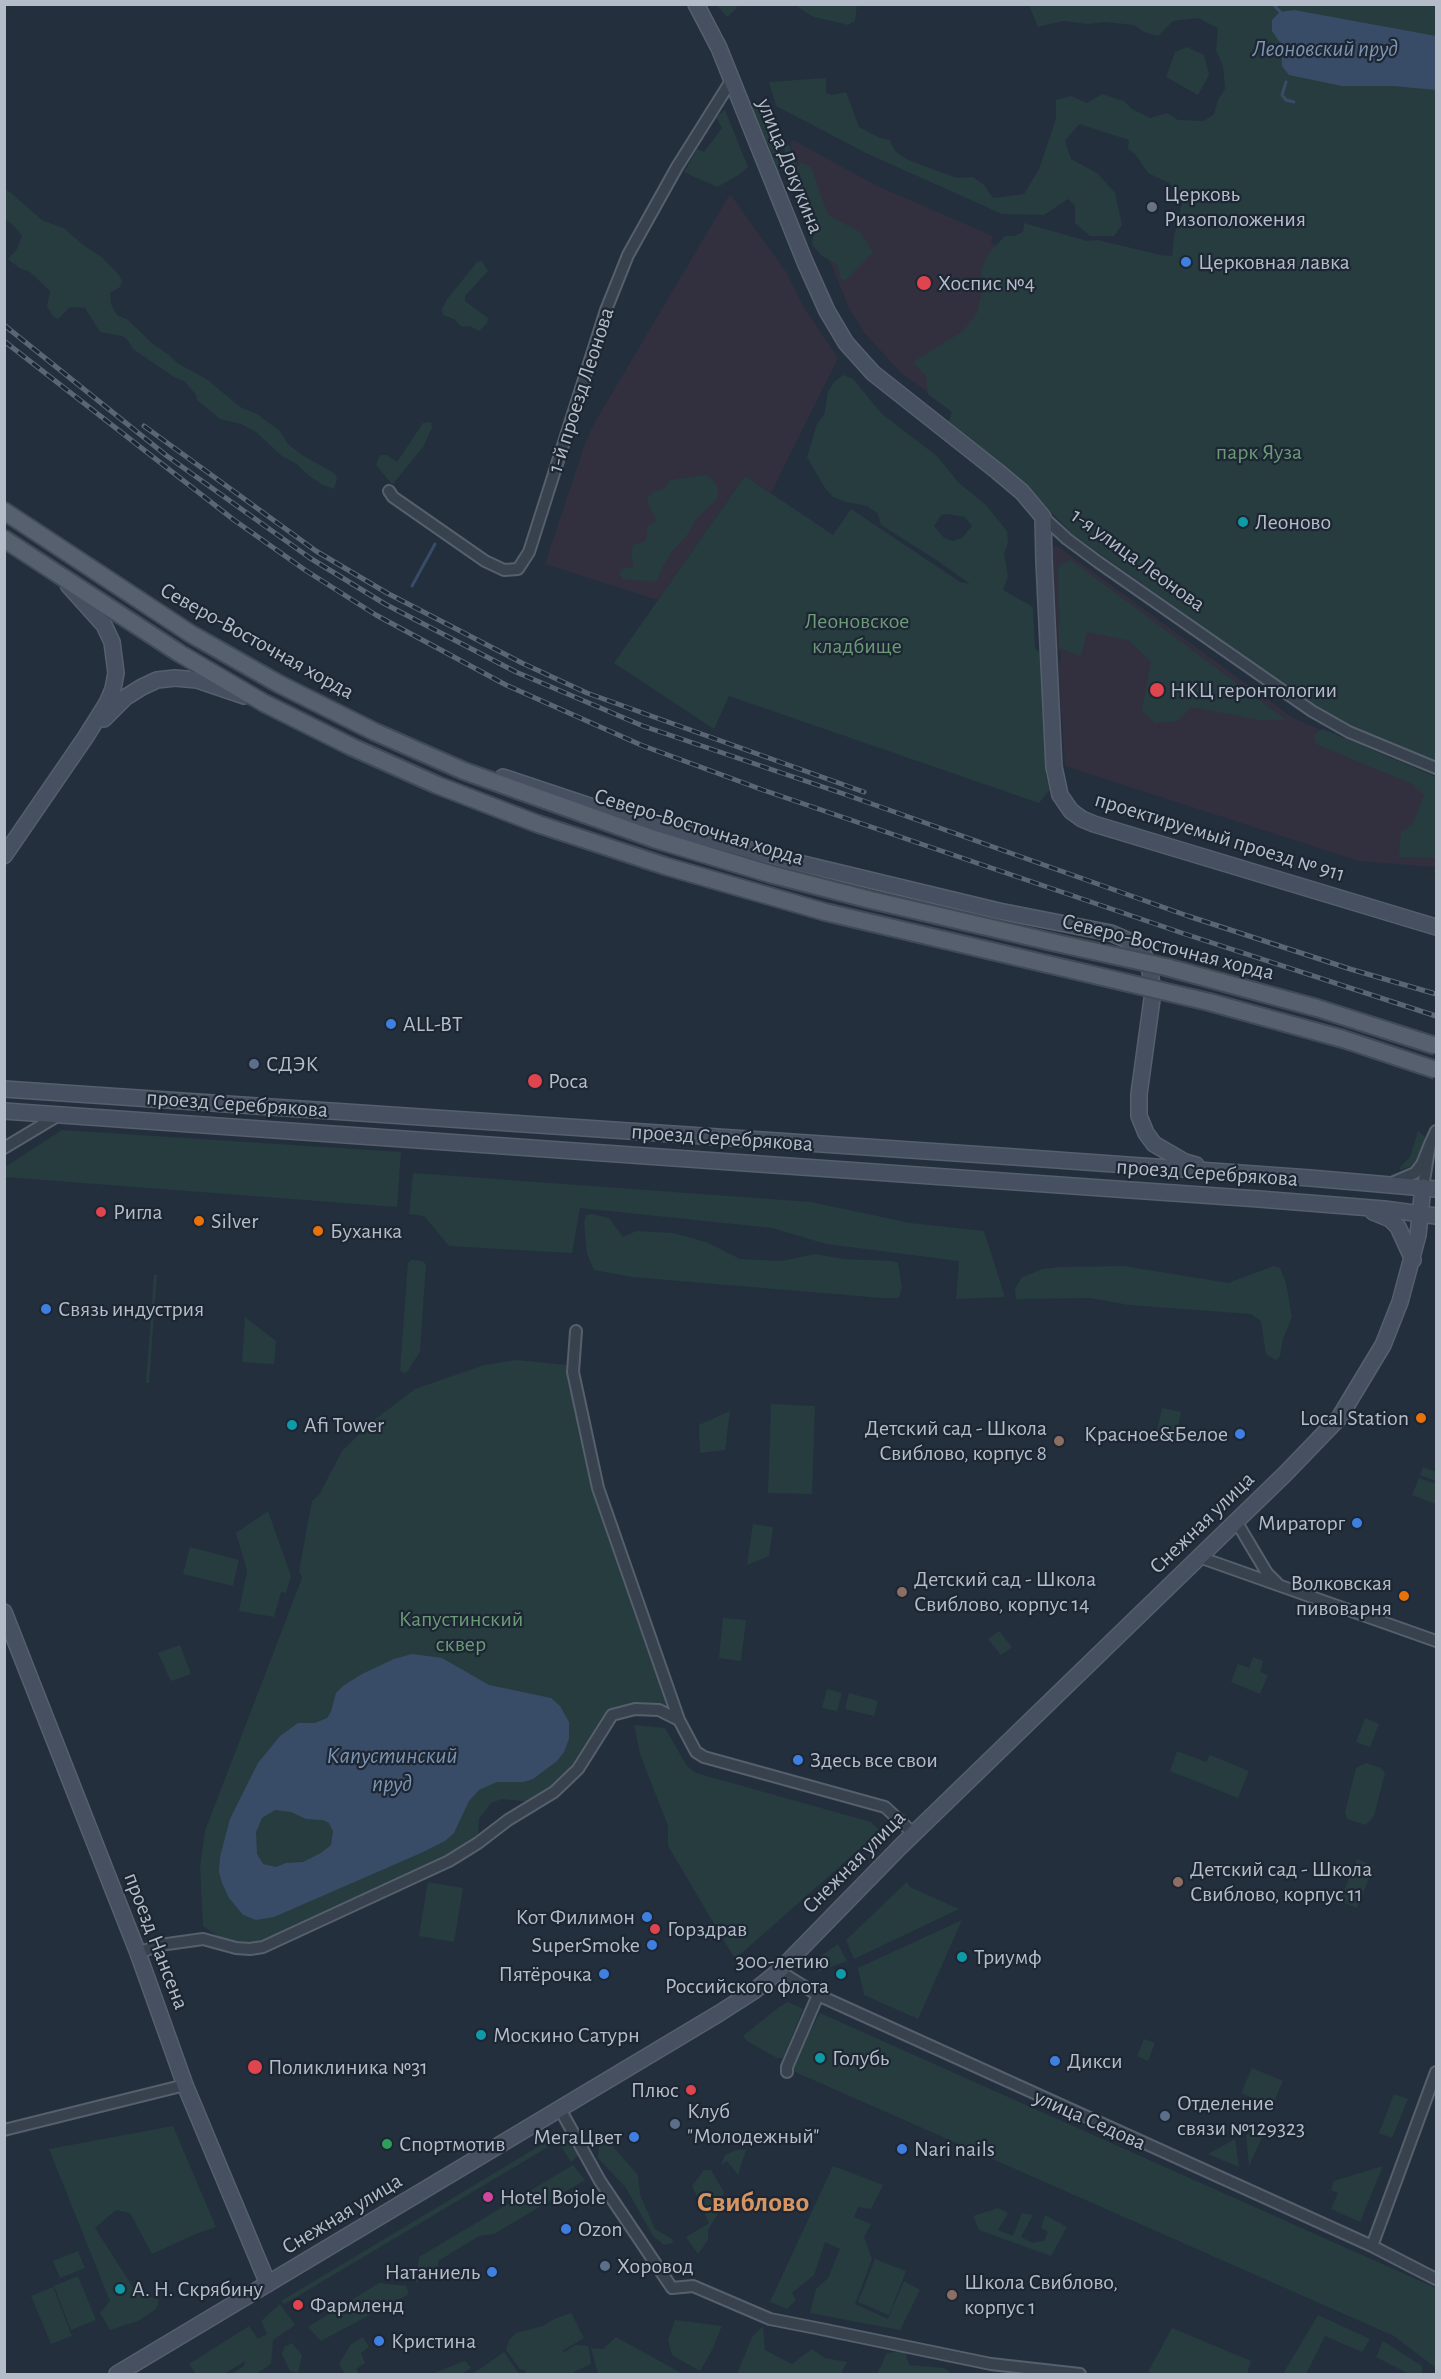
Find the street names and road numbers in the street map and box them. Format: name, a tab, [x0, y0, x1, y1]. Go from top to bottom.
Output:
street label: улица Докукина	[751, 95, 829, 237]
street label: 1-й проезд Леонова	[542, 304, 620, 476]
street label: 1-я улица Леонова	[1066, 502, 1210, 618]
street label: Северо-Восточная хорда	[155, 577, 359, 705]
street label: Северо-Восточная хорда	[591, 783, 807, 871]
street label: проектируемый проезд № 911	[1092, 786, 1348, 888]
street label: Северо-Восточная хорда	[1059, 908, 1277, 986]
street label: проезд Серебрякова	[145, 1084, 329, 1124]
street label: проезд Серебрякова	[630, 1118, 814, 1158]
street label: проезд Серебрякова	[1115, 1153, 1299, 1193]
street label: Снежная улица	[1144, 1466, 1260, 1580]
street label: Снежная улица	[797, 1805, 911, 1919]
street label: проезд Нансена	[118, 1869, 194, 2013]
street label: улица Седова	[1030, 2084, 1150, 2156]
street label: Снежная улица	[277, 2168, 407, 2260]

